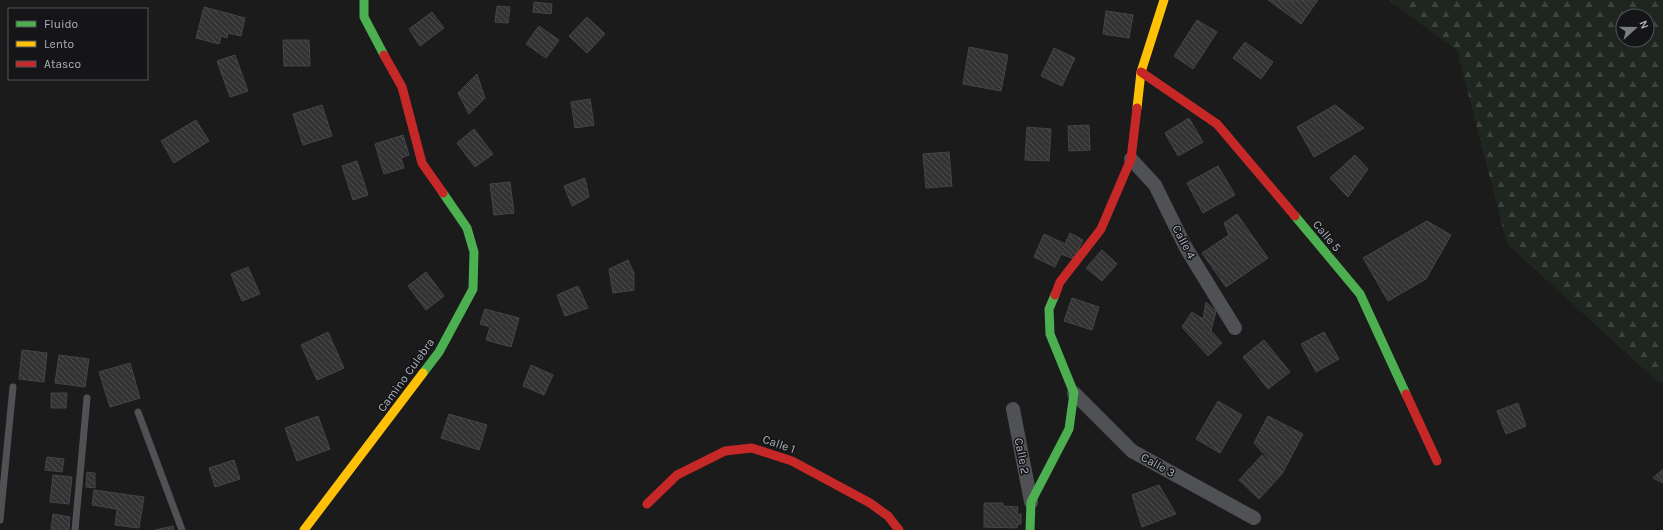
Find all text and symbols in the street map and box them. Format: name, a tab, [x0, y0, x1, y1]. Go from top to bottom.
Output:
legend	[8, 8, 148, 80]
north arrow	[1615, 8, 1655, 48]
text: Fluido	[44, 17, 78, 31]
text: N	[1636, 19, 1651, 31]
text: Lento	[44, 37, 74, 51]
text: Atasco	[44, 57, 81, 71]
street label: Calle 5	[1310, 218, 1344, 255]
street label: Calle 4	[1169, 223, 1199, 262]
street label: Camino Culebra	[375, 335, 437, 415]
street label: Calle 1	[761, 432, 797, 456]
street label: Calle 2	[1012, 437, 1032, 475]
street label: Calle 3	[1139, 450, 1177, 480]

